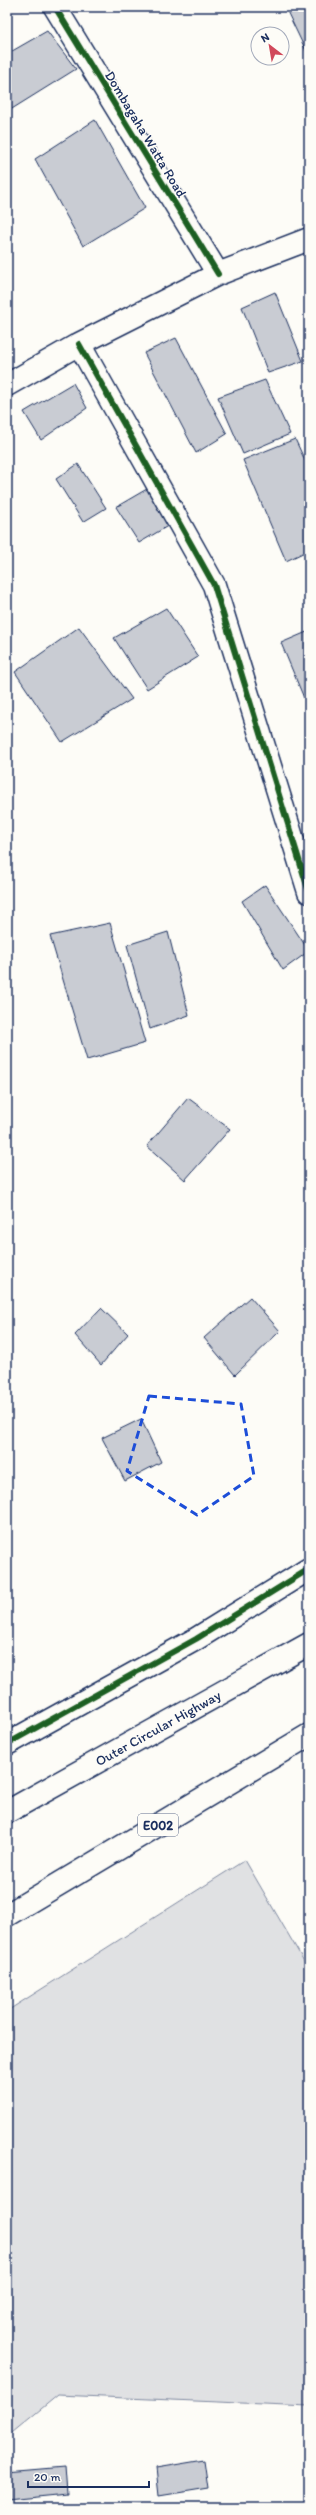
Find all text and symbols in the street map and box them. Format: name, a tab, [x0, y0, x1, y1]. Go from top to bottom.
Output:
north arrow	[250, 26, 290, 66]
text: N	[259, 30, 272, 45]
street label: Dombagaha Watta Road	[101, 68, 190, 201]
street label: Outer Circular Highway	[92, 1687, 224, 1770]
road number: E002	[138, 1814, 178, 1836]
scale bar	[28, 2463, 149, 2489]
text: 20 m	[34, 2470, 61, 2484]

